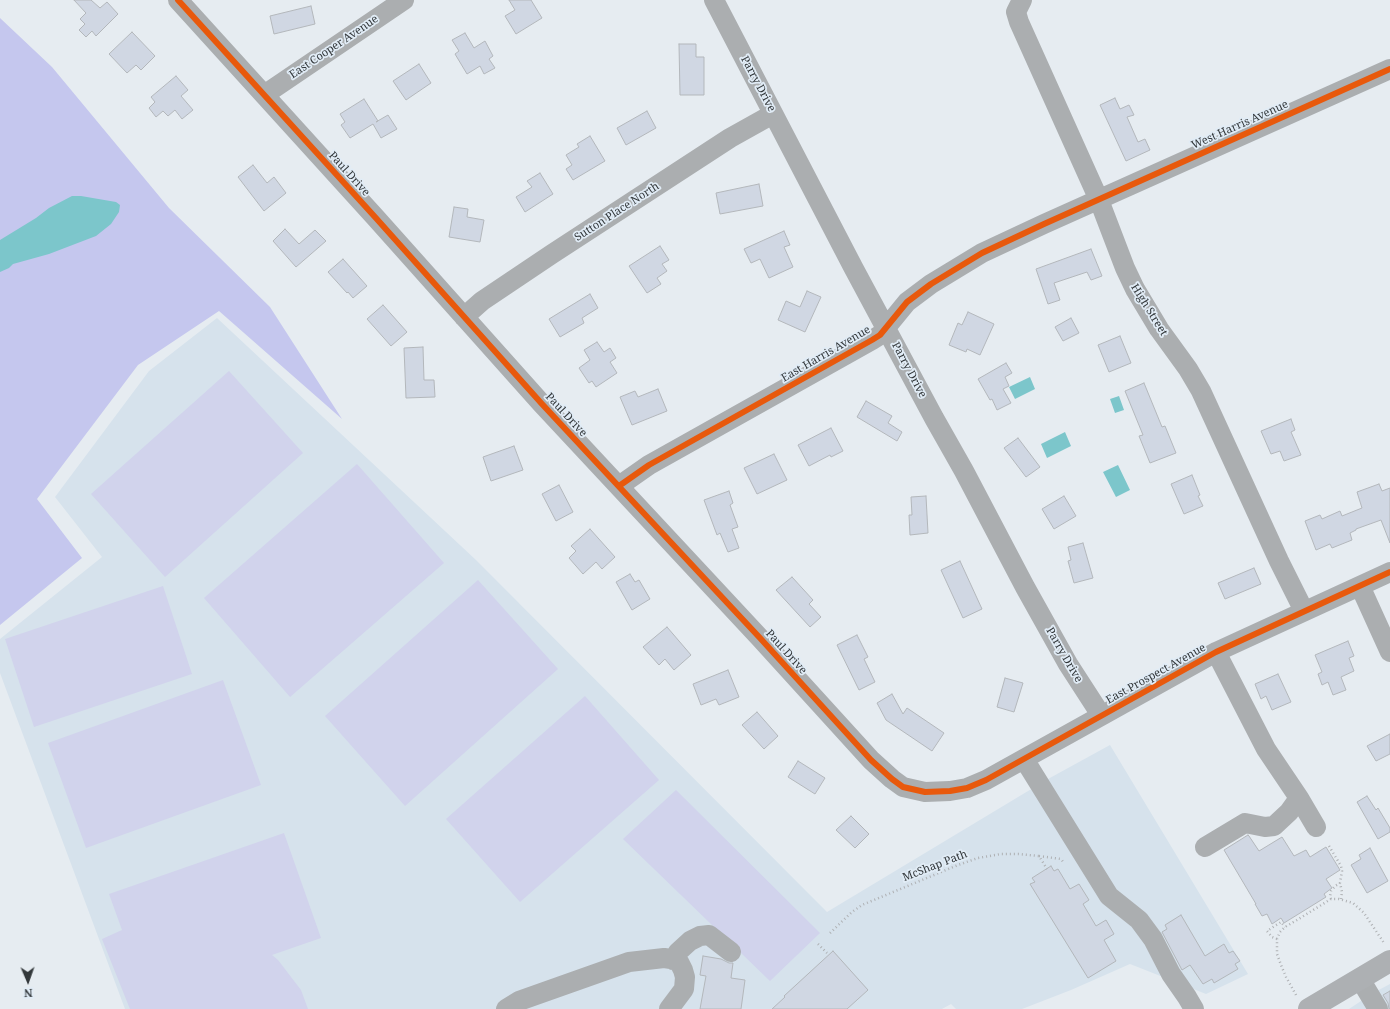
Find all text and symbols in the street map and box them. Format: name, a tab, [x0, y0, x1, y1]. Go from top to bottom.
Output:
street label: East Cooper Avenue	[287, 12, 381, 82]
street label: Parry Drive	[738, 54, 778, 114]
street label: West Harris Avenue	[1190, 98, 1290, 152]
street label: Paul Drive	[326, 149, 372, 199]
street label: Sutton Place North	[572, 180, 662, 244]
street label: High Street	[1128, 282, 1170, 338]
street label: East Harris Avenue	[779, 323, 873, 385]
street label: Parry Drive	[889, 340, 929, 400]
street label: Paul Drive	[542, 390, 590, 440]
street label: Parry Drive	[1043, 625, 1085, 685]
street label: Paul Drive	[763, 627, 809, 677]
street label: East Prospect Avenue	[1104, 641, 1208, 707]
street label: McShap Path	[901, 848, 969, 884]
north arrow	[8, 961, 48, 1001]
text: N	[24, 986, 33, 1001]

